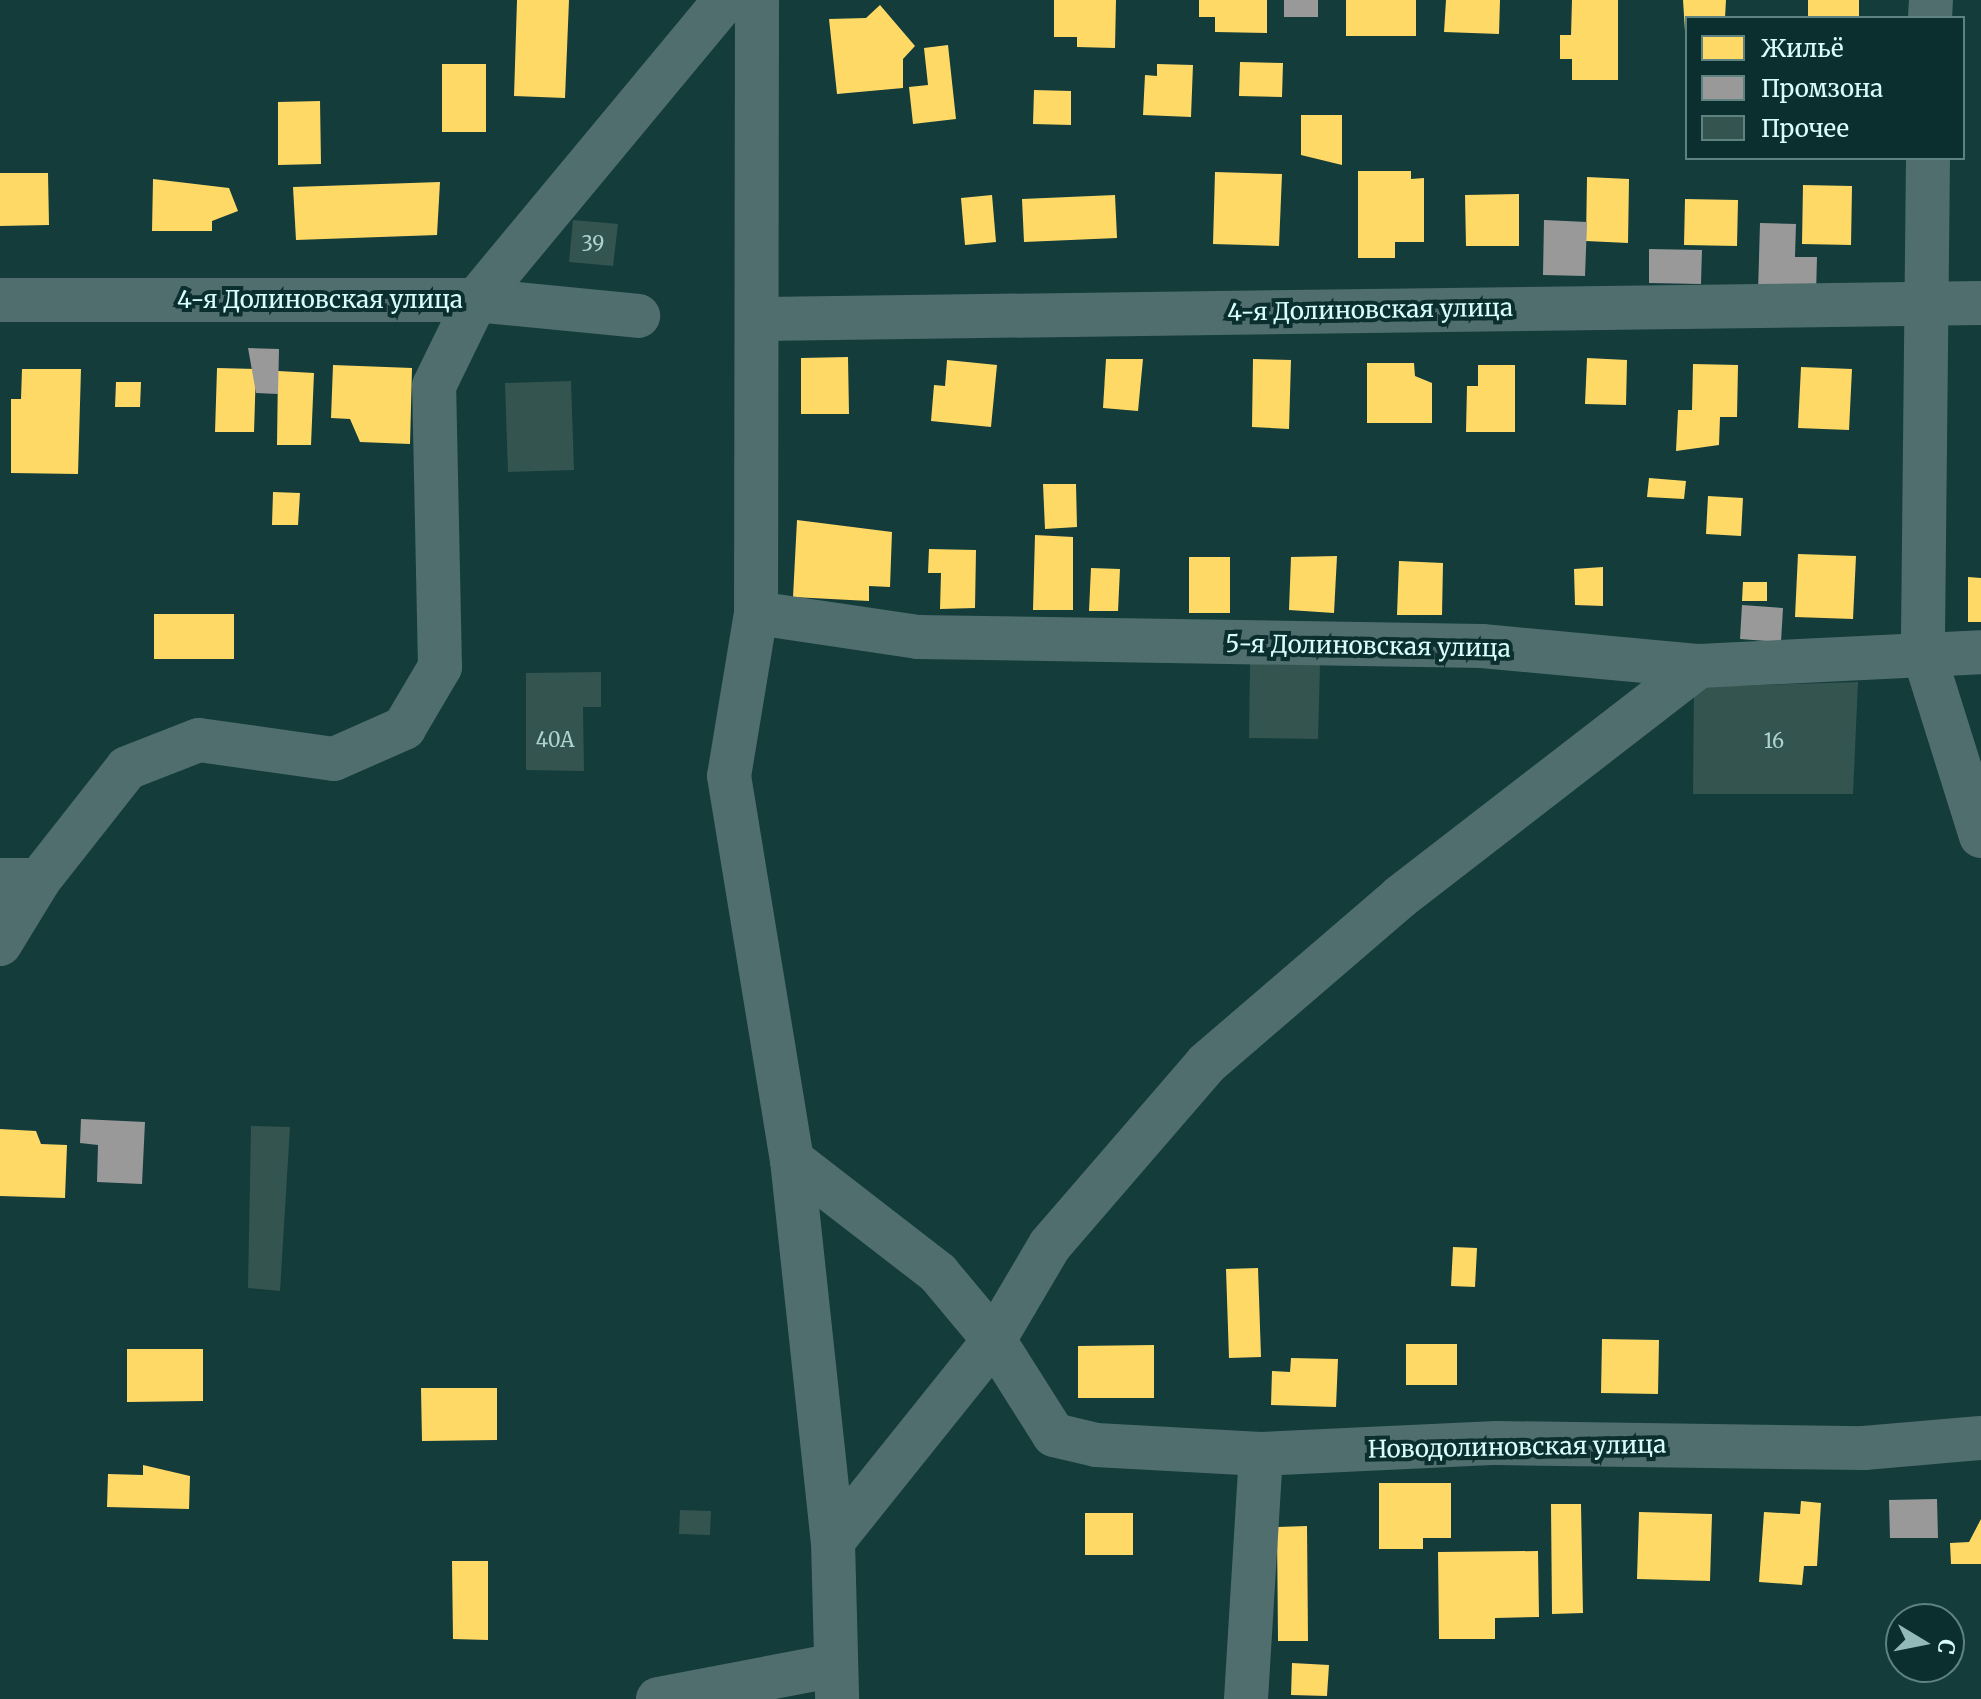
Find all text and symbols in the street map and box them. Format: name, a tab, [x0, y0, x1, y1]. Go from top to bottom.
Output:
legend	[1685, 16, 1965, 160]
text: Жильё	[1761, 33, 1844, 64]
text: Промзона	[1761, 73, 1883, 104]
text: Прочее	[1761, 113, 1849, 144]
house number: 39	[582, 231, 604, 255]
street label: 4-я Долиновская улица	[177, 286, 463, 314]
street label: 4-я Долиновская улица	[1227, 293, 1513, 327]
street label: 5-я Долиновская улица	[1225, 629, 1511, 663]
house number: 40А	[536, 727, 574, 751]
house number: 16	[1764, 728, 1784, 752]
street label: Новодолиновская улица	[1368, 1430, 1666, 1464]
north arrow	[1885, 1603, 1965, 1683]
text: С	[1932, 1637, 1962, 1656]

